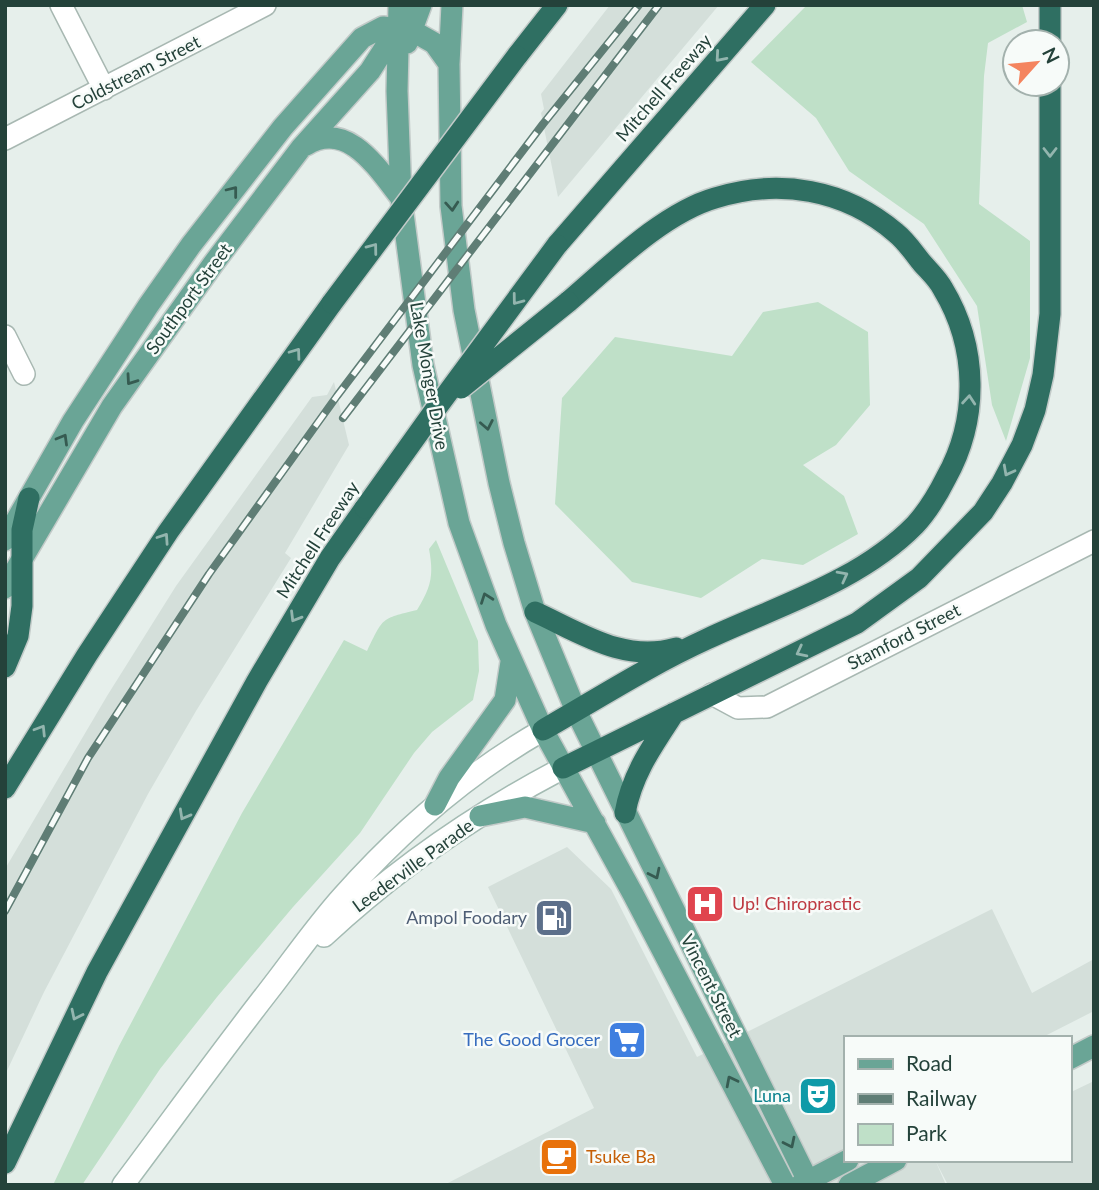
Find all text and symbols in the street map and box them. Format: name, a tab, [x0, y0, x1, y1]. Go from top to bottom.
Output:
north arrow	[1001, 28, 1071, 98]
street label: Mitchell Freeway	[611, 29, 716, 146]
street label: Coldstream Street	[67, 30, 204, 114]
text: N	[1038, 43, 1065, 67]
one-way arrow	[716, 49, 728, 62]
one-way arrow	[1042, 147, 1058, 158]
one-way arrow	[225, 187, 238, 199]
one-way arrow	[444, 201, 459, 212]
street label: Southport Street	[141, 238, 236, 358]
one-way arrow	[364, 243, 377, 256]
one-way arrow	[512, 292, 525, 305]
street label: Lake Monger Drive	[406, 300, 454, 452]
one-way arrow	[287, 348, 300, 361]
one-way arrow	[127, 372, 139, 385]
one-way arrow	[961, 394, 976, 405]
one-way arrow	[479, 419, 494, 431]
one-way arrow	[55, 434, 68, 446]
one-way arrow	[1003, 464, 1017, 476]
street label: Mitchell Freeway	[271, 476, 364, 602]
one-way arrow	[155, 533, 168, 546]
one-way arrow	[836, 571, 849, 584]
one-way arrow	[480, 593, 494, 605]
street label: Stamford Street	[843, 598, 964, 674]
one-way arrow	[290, 609, 303, 622]
one-way arrow	[796, 643, 808, 657]
one-way arrow	[33, 724, 46, 737]
one-way arrow	[178, 807, 192, 820]
street label: Leederville Parade	[348, 814, 477, 917]
one-way arrow	[646, 867, 660, 879]
hospital icon: Up! Chiropractic	[684, 883, 726, 925]
place label: Up! Chiropractic	[732, 892, 861, 914]
fuel station icon: Ampol Foodary	[533, 897, 575, 939]
place label: Ampol Foodary	[406, 906, 528, 928]
street label: Vincent Street	[676, 930, 748, 1041]
one-way arrow	[70, 1008, 84, 1020]
supermarket icon: The Good Grocer	[606, 1019, 648, 1061]
place label: The Good Grocer	[463, 1028, 600, 1050]
legend	[844, 1036, 1071, 1162]
text: Road	[906, 1050, 953, 1075]
theatre icon: Luna	[797, 1075, 839, 1117]
one-way arrow	[726, 1076, 740, 1088]
place label: Luna	[753, 1084, 791, 1106]
text: Railway	[906, 1085, 977, 1110]
text: Park	[906, 1120, 947, 1145]
cafe icon: Tsuke Ba	[538, 1136, 580, 1178]
one-way arrow	[781, 1136, 795, 1148]
place label: Tsuke Ba	[586, 1145, 656, 1167]

